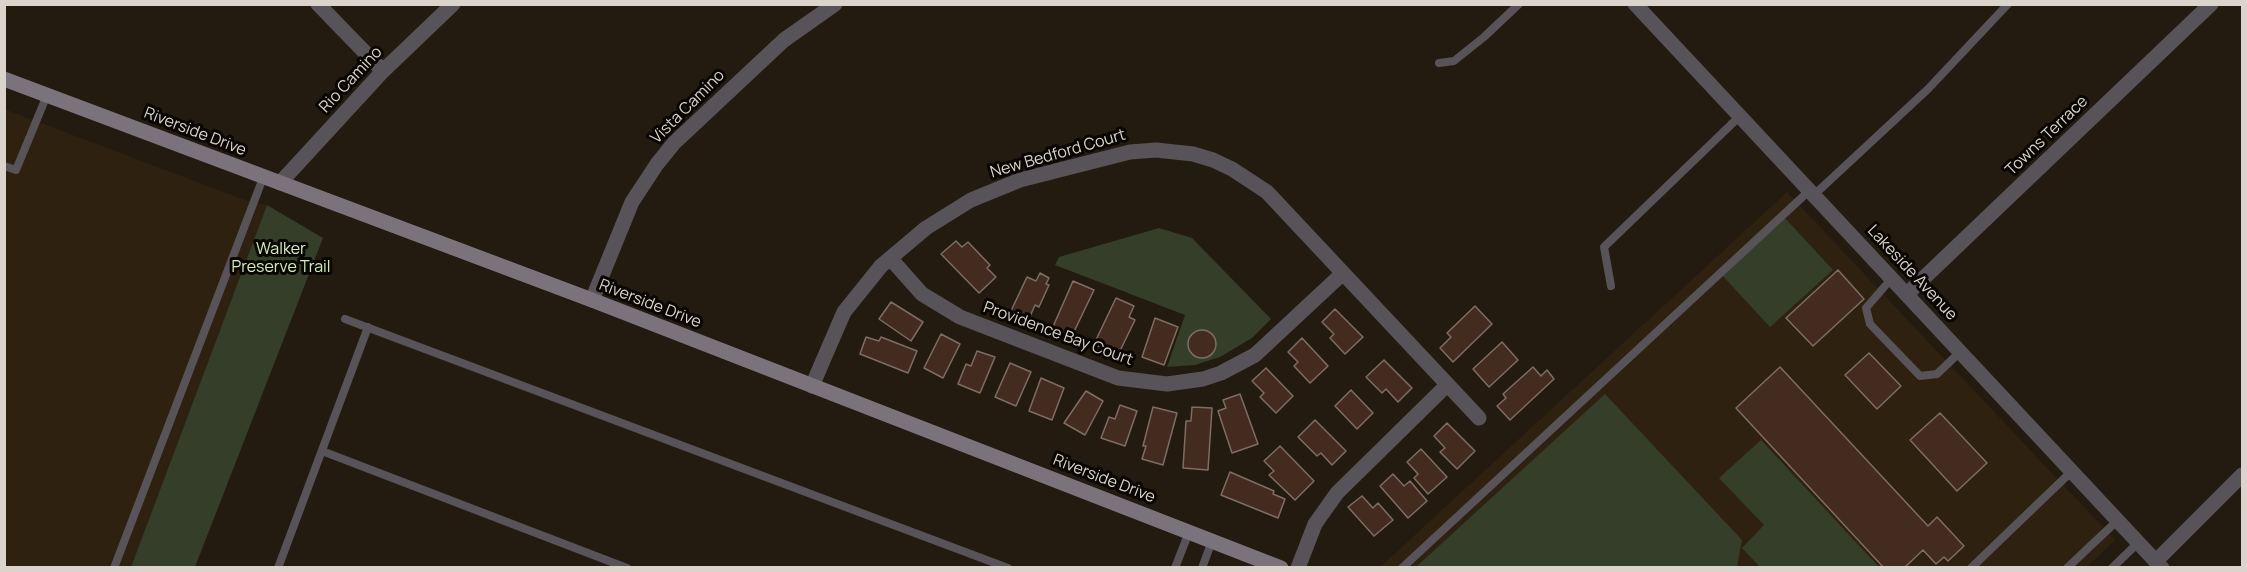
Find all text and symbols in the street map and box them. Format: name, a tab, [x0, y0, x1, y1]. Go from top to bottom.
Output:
street label: Rio Camino	[316, 43, 386, 117]
street label: Vista Camino	[647, 66, 729, 148]
street label: Towns Terrace	[2002, 92, 2092, 180]
street label: Riverside Drive	[141, 104, 249, 160]
street label: New Bedford Court	[988, 126, 1128, 182]
street label: Lakeside Avenue	[1863, 221, 1961, 325]
park label: Walker Preserve Trail	[231, 240, 331, 278]
street label: Riverside Drive	[596, 276, 704, 332]
street label: Providence Bay Court	[981, 298, 1135, 370]
street label: Riverside Drive	[1050, 451, 1158, 507]

